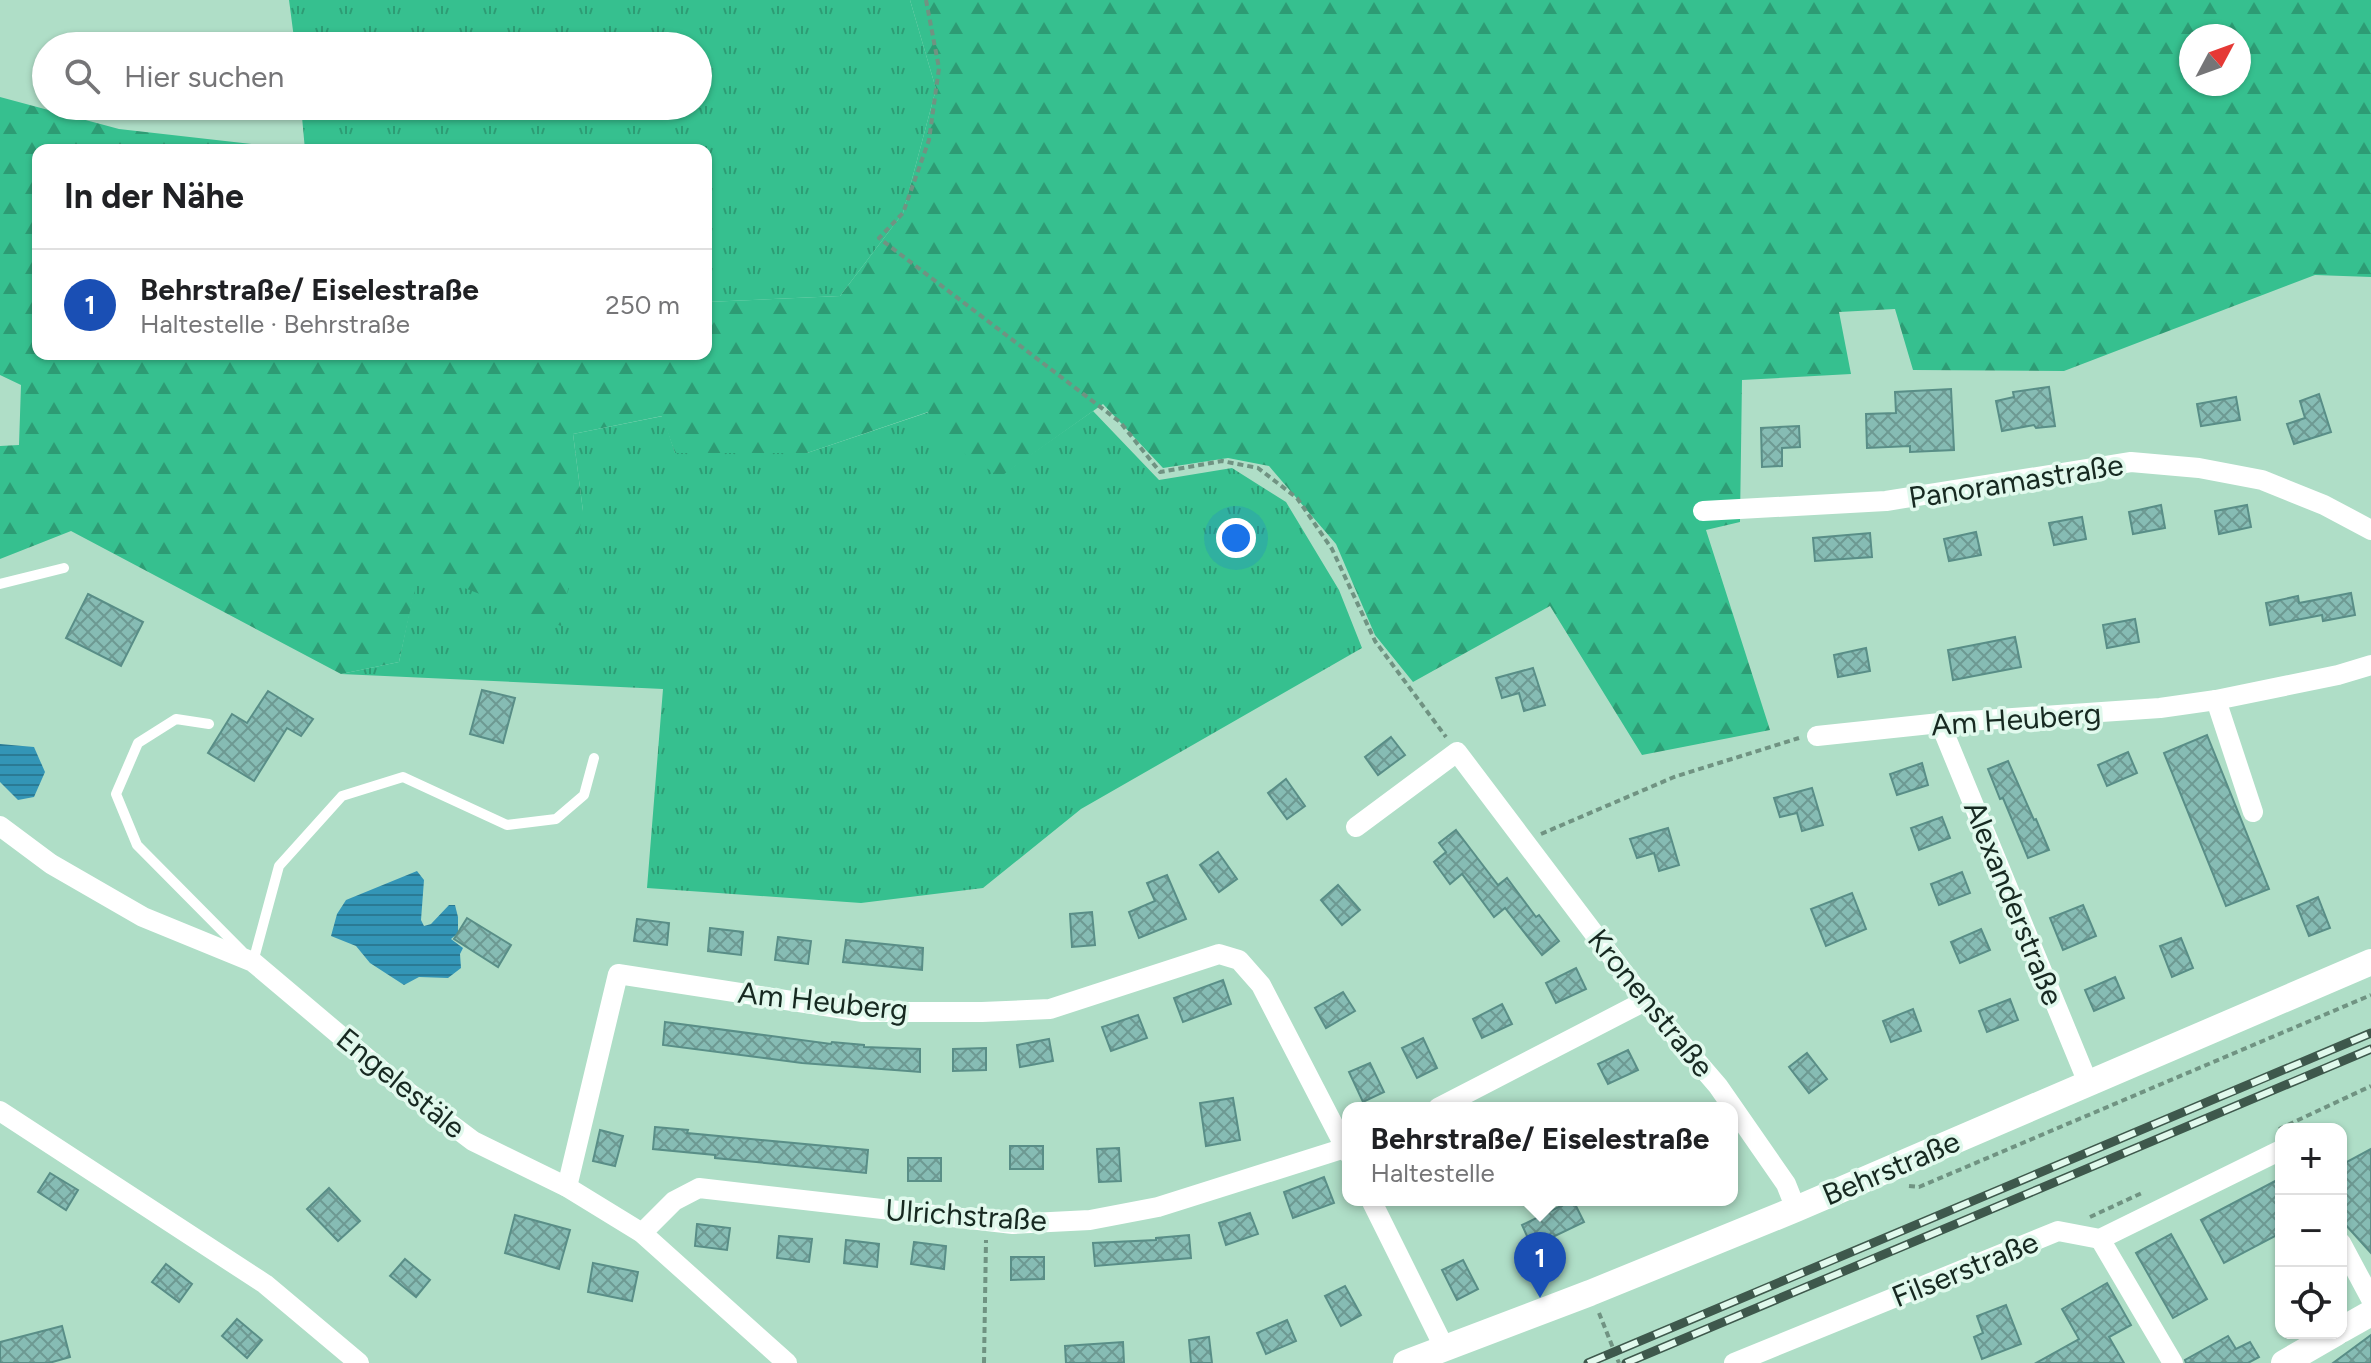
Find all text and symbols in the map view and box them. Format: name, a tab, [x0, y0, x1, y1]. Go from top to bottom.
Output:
north arrow	[2179, 24, 2251, 96]
search box	[32, 32, 712, 120]
icon: search	[60, 54, 104, 98]
text: Hier suchen	[124, 58, 284, 95]
text: In der Nähe	[64, 176, 244, 217]
text: Behrstraße/ Eiselestraße	[140, 271, 479, 308]
text: 1	[85, 289, 95, 321]
text: 250 m	[605, 289, 680, 321]
text: Haltestelle · Behrstraße	[140, 308, 410, 340]
street label: Panoramastraße	[1906, 446, 2126, 516]
your location	[1216, 518, 1256, 558]
street label: Am Heuberg	[1930, 695, 2102, 743]
street label: Alexanderstraße	[1956, 795, 2072, 1011]
street label: Kronenstraße	[1580, 922, 1722, 1084]
street label: Am Heuberg	[736, 974, 910, 1028]
street label: Engelestäle	[329, 1020, 473, 1146]
popup	[1342, 1102, 1738, 1206]
text: Behrstraße/ Eiselestraße	[1371, 1120, 1709, 1157]
street label: Behrstraße	[1817, 1123, 1965, 1213]
map controls	[2275, 1123, 2347, 1339]
button: +	[2275, 1123, 2347, 1195]
text: Haltestelle	[1371, 1157, 1495, 1189]
street label: Ulrichstraße	[884, 1191, 1048, 1239]
button: −	[2275, 1195, 2347, 1267]
street label: Filserstraße	[1886, 1223, 2044, 1315]
pin: 1	[1514, 1232, 1566, 1298]
button: locate	[2275, 1267, 2347, 1339]

